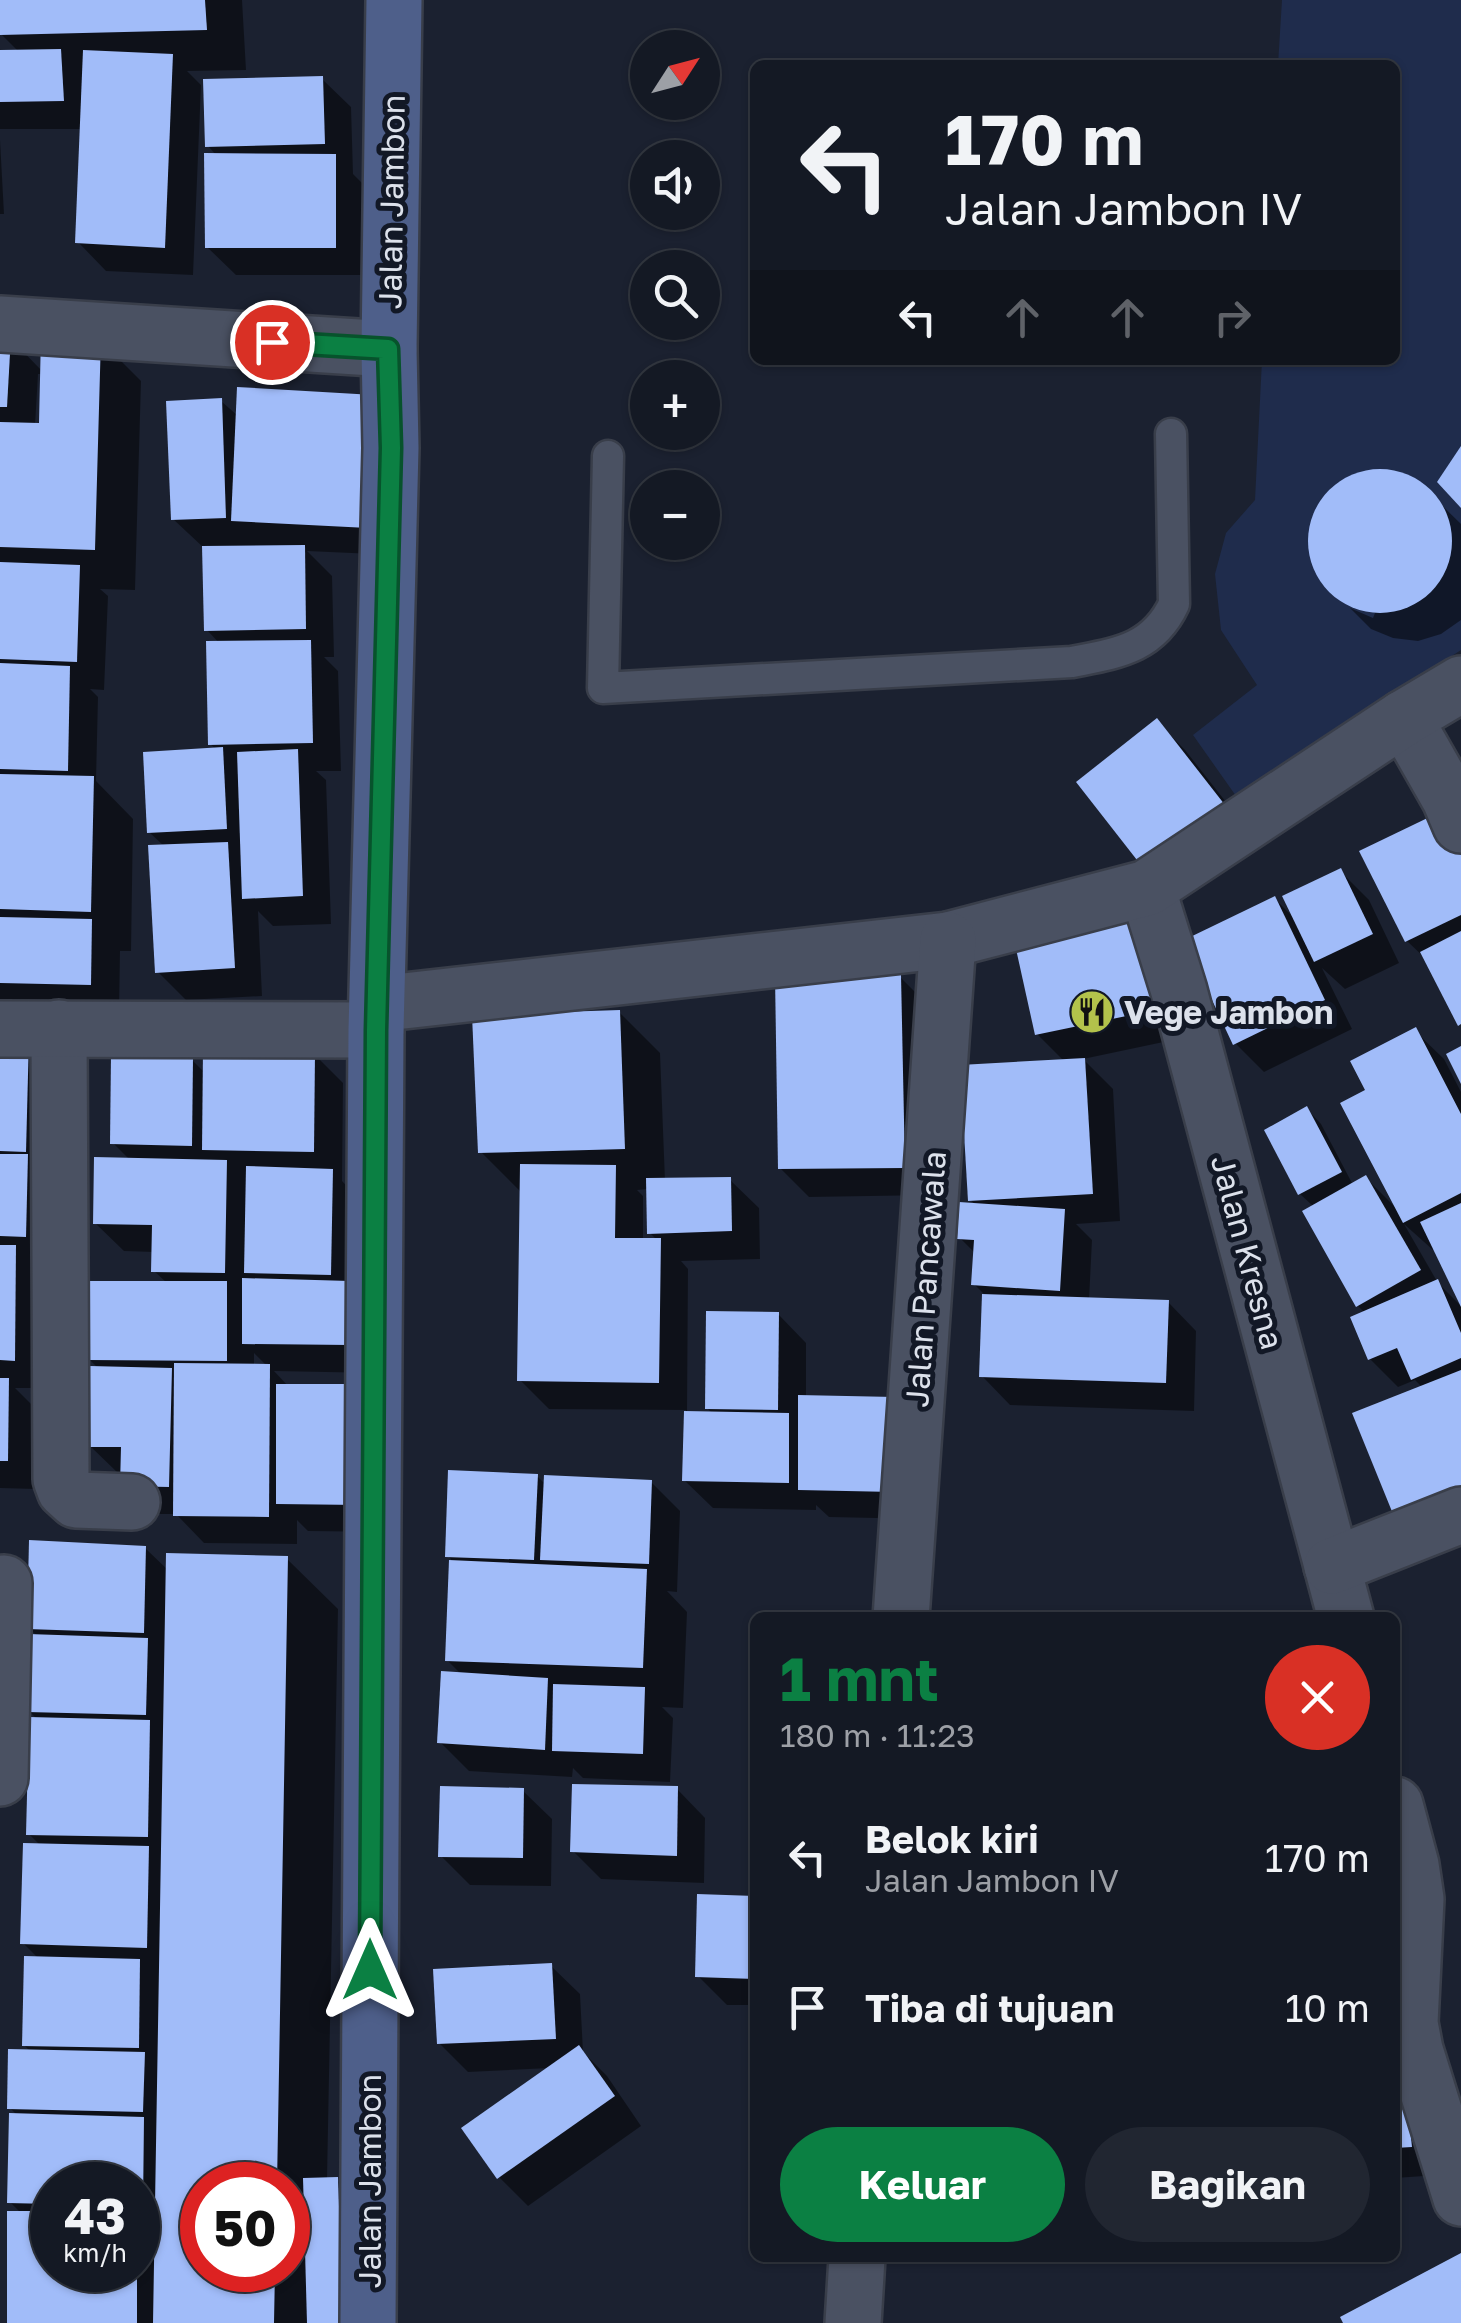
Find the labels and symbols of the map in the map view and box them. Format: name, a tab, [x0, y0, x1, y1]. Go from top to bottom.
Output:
north arrow	[630, 30, 720, 120]
street label: Jalan Jambon	[370, 94, 412, 310]
pin	[230, 300, 315, 385]
restaurant icon: Vege Jambon	[1069, 989, 1115, 1035]
place label: Vege Jambon	[1124, 993, 1333, 1031]
street label: Jalan Pancawala	[897, 1149, 953, 1409]
street label: Jalan Kresna	[1204, 1151, 1292, 1353]
position arrow	[318, 1918, 422, 2022]
street label: Jalan Jambon	[350, 2074, 388, 2288]
speed limit sign: 50	[180, 2162, 310, 2292]

